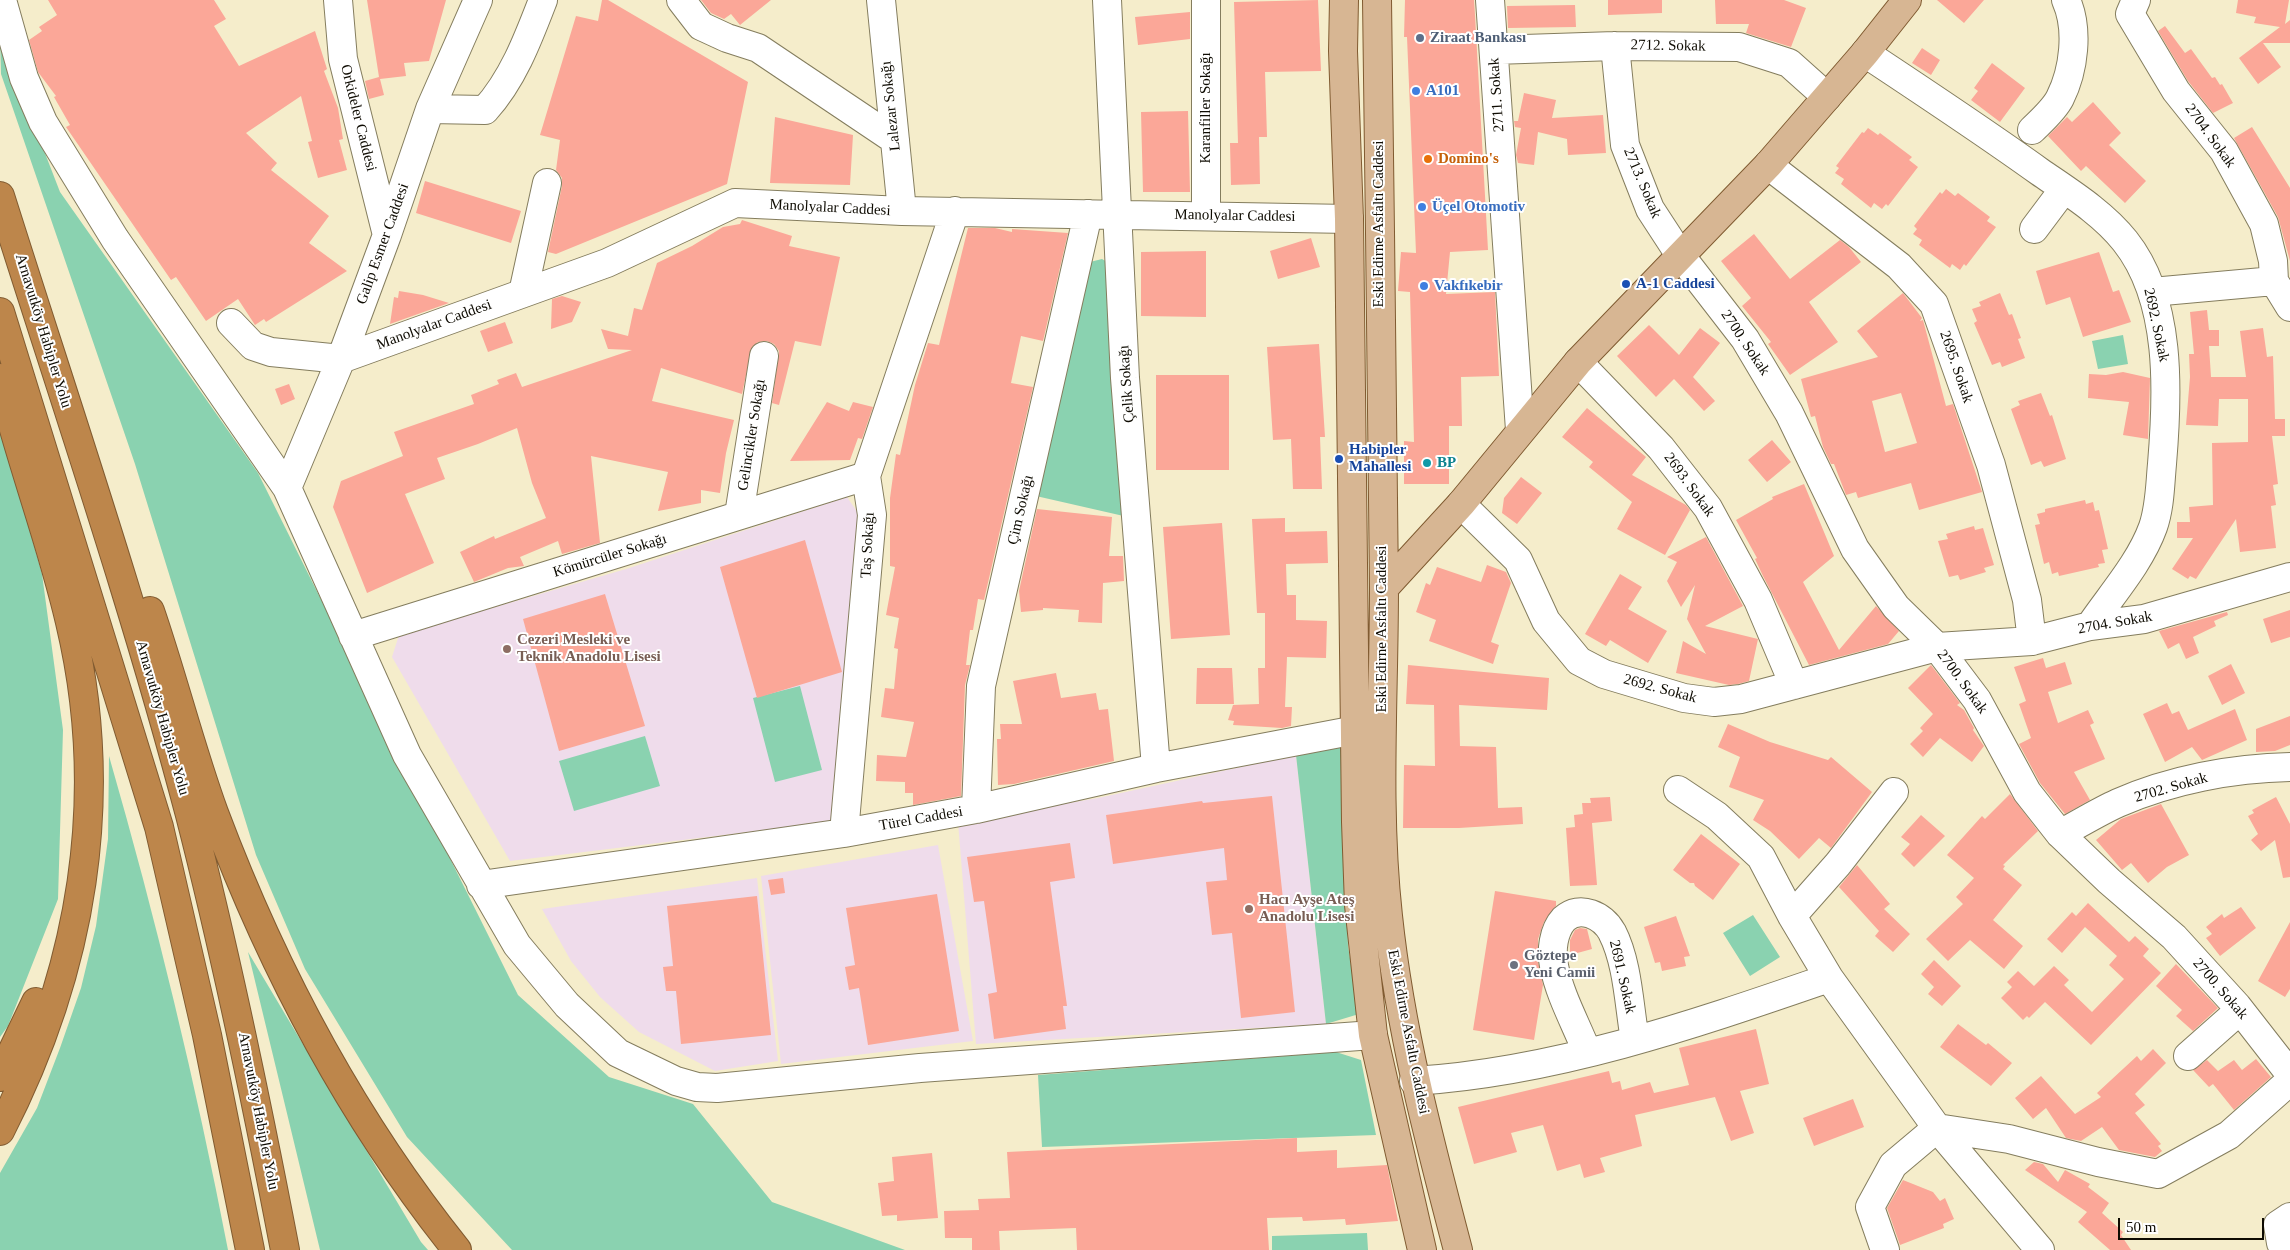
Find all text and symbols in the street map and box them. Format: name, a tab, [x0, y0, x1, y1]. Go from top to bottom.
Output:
place label: Ziraat Bankası	[1430, 29, 1526, 47]
marker: Ziraat Bankası	[1414, 32, 1426, 44]
street label: 2712. Sokak	[1630, 36, 1706, 56]
street label: Karanfiller Sokağı	[1197, 52, 1215, 164]
street label: 2711. Sokak	[1485, 57, 1509, 133]
street label: Lalezar Sokağı	[877, 60, 905, 152]
street label: Orkideler Caddesi	[336, 63, 380, 173]
place label: A101	[1426, 82, 1459, 100]
marker: A101	[1410, 85, 1422, 97]
street label: 2704. Sokak	[2181, 100, 2239, 172]
street label: Eski Edirne Asfaltı Caddesi	[1370, 140, 1388, 308]
street label: 2713. Sokak	[1619, 145, 1665, 221]
place label: Domino's	[1438, 150, 1499, 168]
marker: Domino's	[1422, 153, 1434, 165]
street label: Galip Esmer Caddesi	[353, 181, 413, 307]
street label: Manolyalar Caddesi	[769, 196, 891, 220]
place label: Üçel Otomotiv	[1432, 198, 1525, 216]
marker: Üçel Otomotiv	[1416, 201, 1428, 213]
street label: Manolyalar Caddesi	[1174, 206, 1296, 226]
street label: Arnavutköy Habipler Yolu	[11, 252, 75, 410]
place label: A-1 Caddesi	[1636, 275, 1715, 293]
place label: Vakfıkebir	[1434, 277, 1503, 295]
marker: A-1 Caddesi	[1620, 278, 1632, 290]
marker: Vakfıkebir	[1418, 280, 1430, 292]
street label: 2692. Sokak	[2139, 286, 2173, 364]
street label: Manolyalar Caddesi	[374, 296, 494, 354]
street label: 2700. Sokak	[1717, 307, 1773, 379]
street label: 2695. Sokak	[1935, 329, 1977, 405]
street label: Çelik Sokağı	[1115, 345, 1139, 423]
street label: Gelincikler Sokağı	[734, 378, 770, 492]
place label: Habipler Mahallesi	[1349, 441, 1411, 476]
street label: 2693. Sokak	[1660, 449, 1718, 521]
marker: Habipler Mahallesi	[1333, 453, 1345, 465]
place label: BP	[1437, 454, 1456, 472]
marker: BP	[1421, 457, 1433, 469]
street label: Çim Sokağı	[1004, 473, 1038, 547]
street label: Taş Sokağı	[857, 512, 879, 578]
street label: Kömürcüler Sokağı	[551, 530, 669, 582]
street label: Eski Edirne Asfaltı Caddesi	[1373, 545, 1391, 713]
street label: 2704. Sokak	[2077, 608, 2153, 638]
place label: Cezeri Mesleki ve Teknik Anadolu Lisesi	[517, 631, 661, 666]
street label: Arnavutköy Habipler Yolu	[131, 639, 193, 797]
marker: Cezeri Mesleki ve Teknik Anadolu Lisesi	[501, 643, 513, 655]
street label: 2700. Sokak	[1933, 646, 1991, 718]
street label: 2692. Sokak	[1621, 671, 1699, 707]
street label: 2702. Sokak	[2132, 769, 2210, 807]
street label: Türel Caddesi	[878, 803, 964, 835]
place label: Hacı Ayşe Ateş Anadolu Lisesi	[1259, 891, 1355, 926]
marker: Hacı Ayşe Ateş Anadolu Lisesi	[1243, 903, 1255, 915]
street label: 2691. Sokak	[1605, 938, 1639, 1016]
place label: Göztepe Yeni Camii	[1524, 947, 1595, 982]
street label: Eski Edirne Asfaltı Caddesi	[1383, 948, 1433, 1116]
street label: 2700. Sokak	[2189, 955, 2251, 1023]
marker: Göztepe Yeni Camii	[1508, 959, 1520, 971]
street label: Arnavutköy Habipler Yolu	[234, 1031, 282, 1191]
scale bar	[2120, 1208, 2266, 1240]
text: 50 m	[2126, 1219, 2156, 1235]

